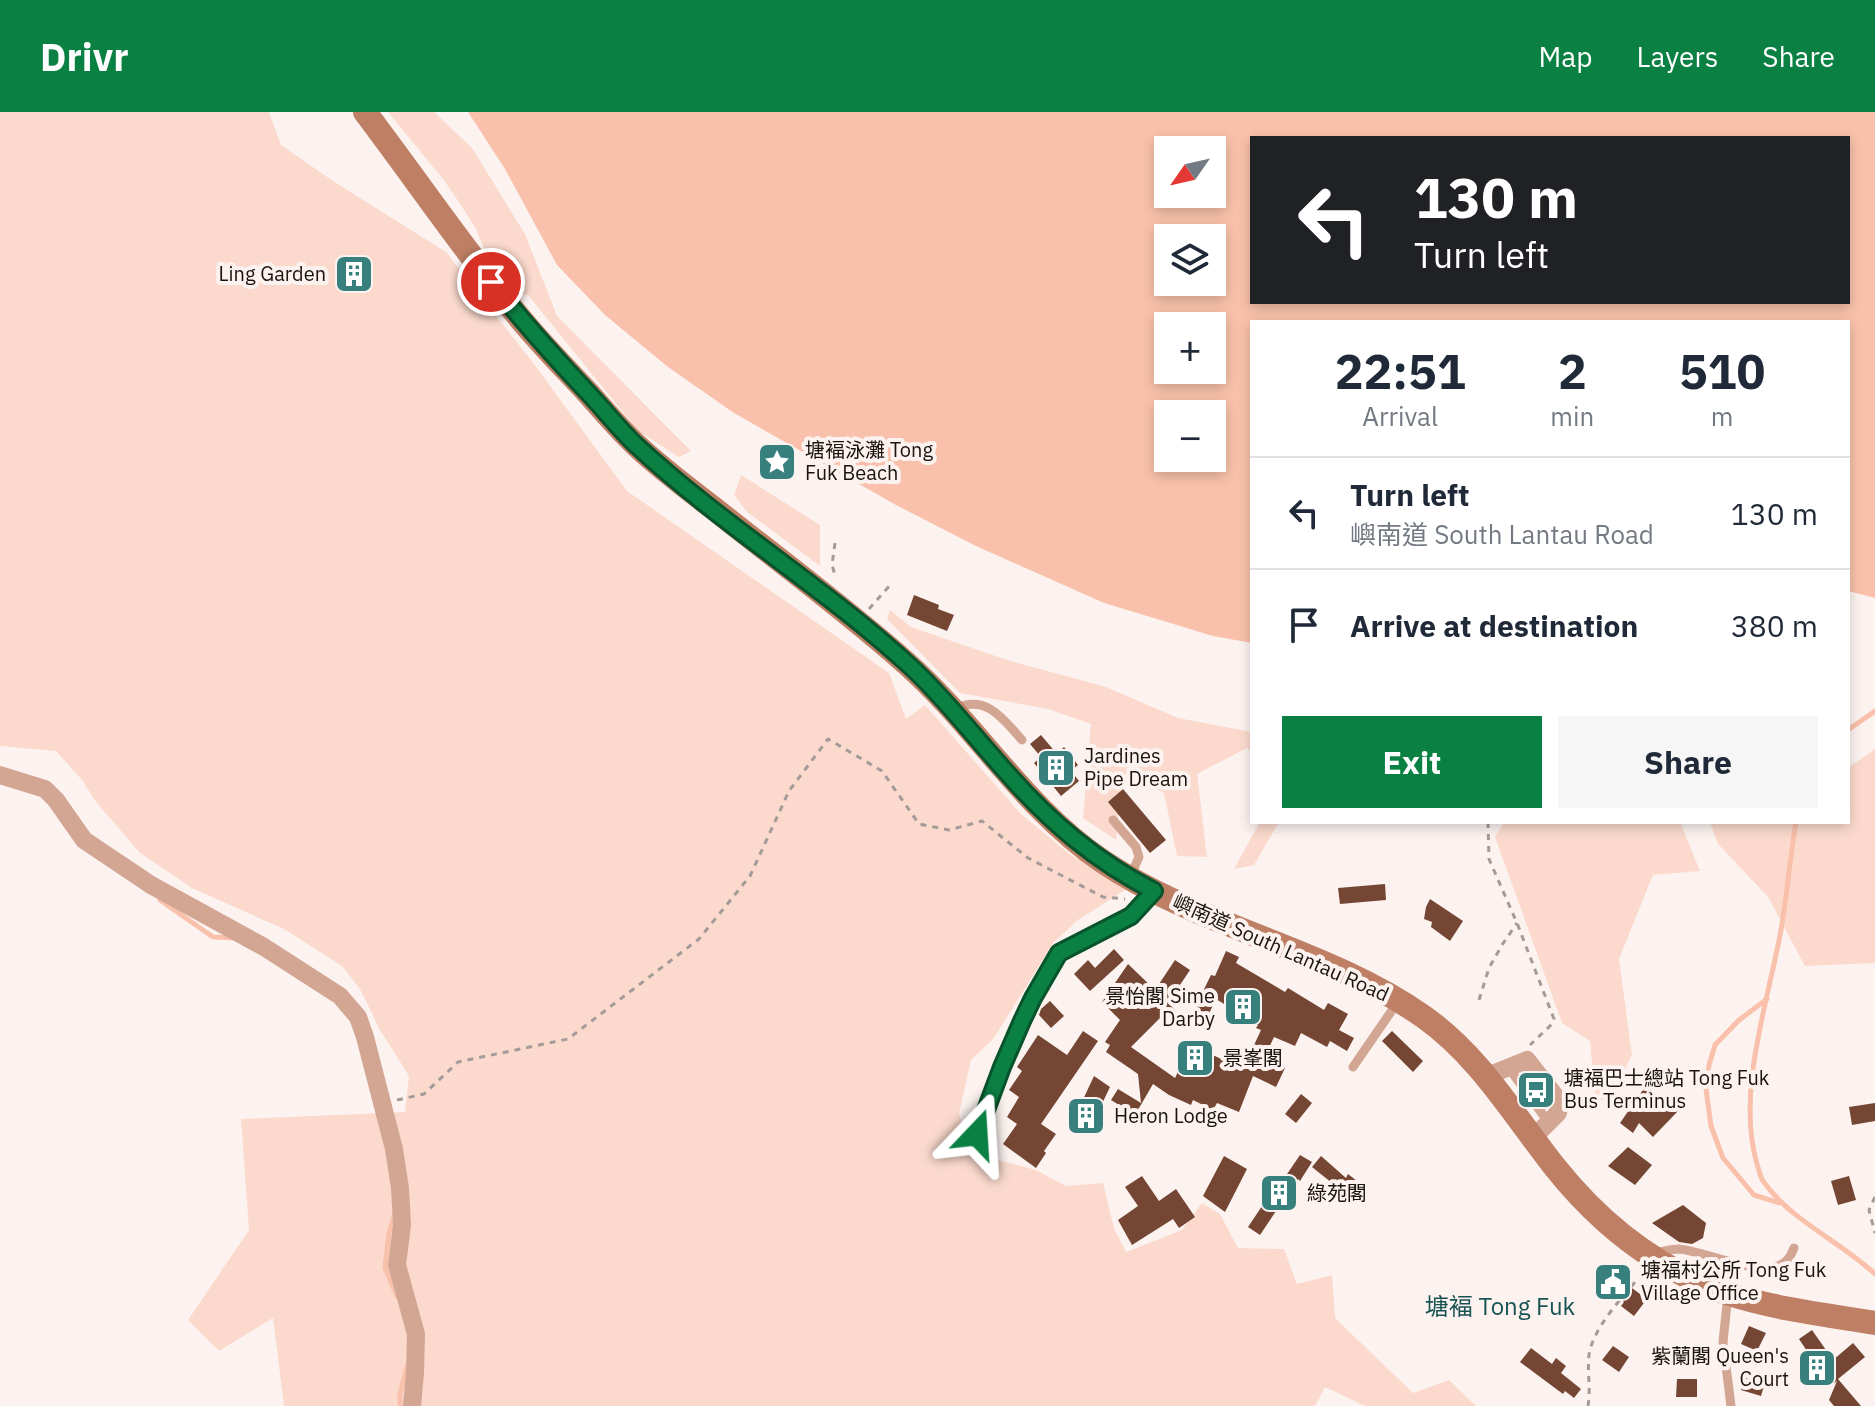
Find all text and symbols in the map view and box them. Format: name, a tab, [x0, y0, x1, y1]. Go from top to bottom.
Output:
text: Drivr	[40, 32, 129, 81]
text: Map	[1538, 38, 1592, 75]
text: Layers	[1636, 38, 1718, 75]
text: Share	[1762, 38, 1835, 75]
north arrow	[1154, 136, 1226, 208]
map controls	[1154, 136, 1226, 472]
text: 130 m	[1414, 161, 1578, 233]
icon: left	[1282, 168, 1386, 272]
button: layers	[1154, 224, 1226, 296]
text: Turn left	[1414, 231, 1549, 278]
pin	[457, 248, 525, 316]
building icon: Ling Garden	[333, 253, 375, 295]
place label: Ling Garden	[219, 260, 326, 287]
icon: arrive	[469, 260, 513, 304]
button: +	[1154, 312, 1226, 384]
text: 22:51	[1335, 340, 1466, 402]
text: 2	[1558, 340, 1587, 402]
text: 510	[1679, 340, 1765, 402]
text: Arrival	[1362, 399, 1438, 433]
text: min	[1550, 399, 1594, 433]
text: m	[1711, 399, 1733, 433]
button: −	[1154, 400, 1226, 472]
place label: 塘褔泳灘 Tong Fuk Beach	[805, 436, 933, 486]
place icon: 塘褔泳灘 Tong Fuk Beach	[756, 441, 798, 483]
text: Turn left	[1350, 475, 1469, 514]
icon: left	[1282, 491, 1326, 535]
text: 130 m	[1731, 494, 1818, 533]
text: 嶼南道 South Lantau Road	[1350, 517, 1654, 551]
icon: arrive	[1282, 603, 1326, 647]
text: Arrive at destination	[1350, 606, 1638, 645]
text: 380 m	[1731, 606, 1818, 645]
button: Exit	[1282, 716, 1542, 808]
button: Share	[1558, 716, 1818, 808]
place label: Jardines Pipe Dream	[1084, 742, 1188, 792]
building icon: Jardines Pipe Dream	[1035, 747, 1077, 789]
street label: 嶼南道 South Lantau Road	[1169, 888, 1393, 1007]
place label: 景怡閣 Sime Darby	[1105, 982, 1215, 1032]
building icon: 景怡閣 Sime Darby	[1222, 986, 1264, 1028]
building icon: 景峯閣	[1174, 1037, 1216, 1079]
place label: 景峯閣	[1223, 1044, 1283, 1071]
place label: 塘福巴士總站 Tong Fuk Bus Terminus	[1564, 1064, 1770, 1114]
bus stop icon: 塘福巴士總站 Tong Fuk Bus Terminus	[1515, 1069, 1557, 1111]
position arrow	[935, 1092, 1019, 1176]
building icon: Heron Lodge	[1065, 1095, 1107, 1137]
place label: Heron Lodge	[1114, 1102, 1228, 1129]
building icon: 綠苑閣	[1258, 1172, 1300, 1214]
place label: 綠苑閣	[1307, 1179, 1367, 1206]
place label: 塘福村公所 Tong Fuk Village Office	[1641, 1256, 1827, 1306]
public building icon: 塘福村公所 Tong Fuk Village Office	[1592, 1261, 1634, 1303]
district label: 塘褔 Tong Fuk	[1425, 1290, 1576, 1322]
place label: 紫蘭閣 Queen's Court	[1651, 1342, 1789, 1392]
building icon: 紫蘭閣 Queen's Court	[1796, 1347, 1838, 1389]

